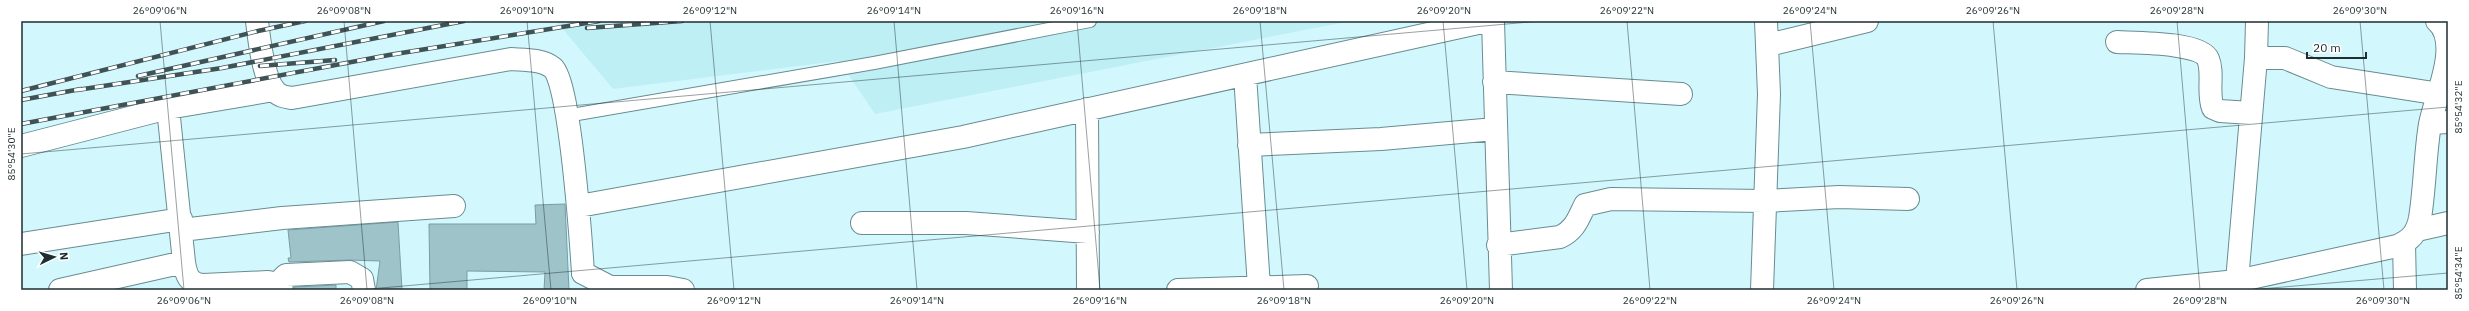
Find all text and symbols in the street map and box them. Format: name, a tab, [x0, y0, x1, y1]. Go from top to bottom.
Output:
text: 26°09'06"N	[133, 4, 187, 17]
text: 26°09'08"N	[317, 4, 371, 17]
text: 26°09'10"N	[500, 4, 554, 17]
text: 26°09'12"N	[683, 4, 737, 17]
text: 26°09'14"N	[867, 4, 921, 17]
text: 26°09'16"N	[1050, 4, 1104, 17]
text: 26°09'18"N	[1233, 4, 1287, 17]
text: 26°09'20"N	[1417, 4, 1471, 17]
text: 26°09'22"N	[1600, 4, 1654, 17]
text: 26°09'24"N	[1783, 4, 1837, 17]
text: 26°09'26"N	[1966, 4, 2020, 17]
text: 26°09'28"N	[2150, 4, 2204, 17]
text: 26°09'30"N	[2333, 4, 2387, 17]
scale bar	[2307, 34, 2366, 60]
text: 20 m	[2313, 40, 2341, 55]
text: 85°54'32"E	[2452, 80, 2465, 134]
text: 85°54'30"E	[5, 127, 18, 181]
north arrow	[34, 237, 74, 277]
text: 85°54'34"E	[2452, 246, 2465, 300]
text: N	[57, 252, 71, 261]
text: 26°09'06"N	[157, 294, 211, 307]
text: 26°09'08"N	[340, 294, 394, 307]
text: 26°09'10"N	[523, 294, 577, 307]
text: 26°09'12"N	[707, 294, 761, 307]
text: 26°09'14"N	[890, 294, 944, 307]
text: 26°09'16"N	[1073, 294, 1127, 307]
text: 26°09'18"N	[1257, 294, 1311, 307]
text: 26°09'20"N	[1440, 294, 1494, 307]
text: 26°09'22"N	[1623, 294, 1677, 307]
text: 26°09'24"N	[1807, 294, 1861, 307]
text: 26°09'26"N	[1990, 294, 2044, 307]
text: 26°09'28"N	[2173, 294, 2227, 307]
text: 26°09'30"N	[2356, 294, 2410, 307]

